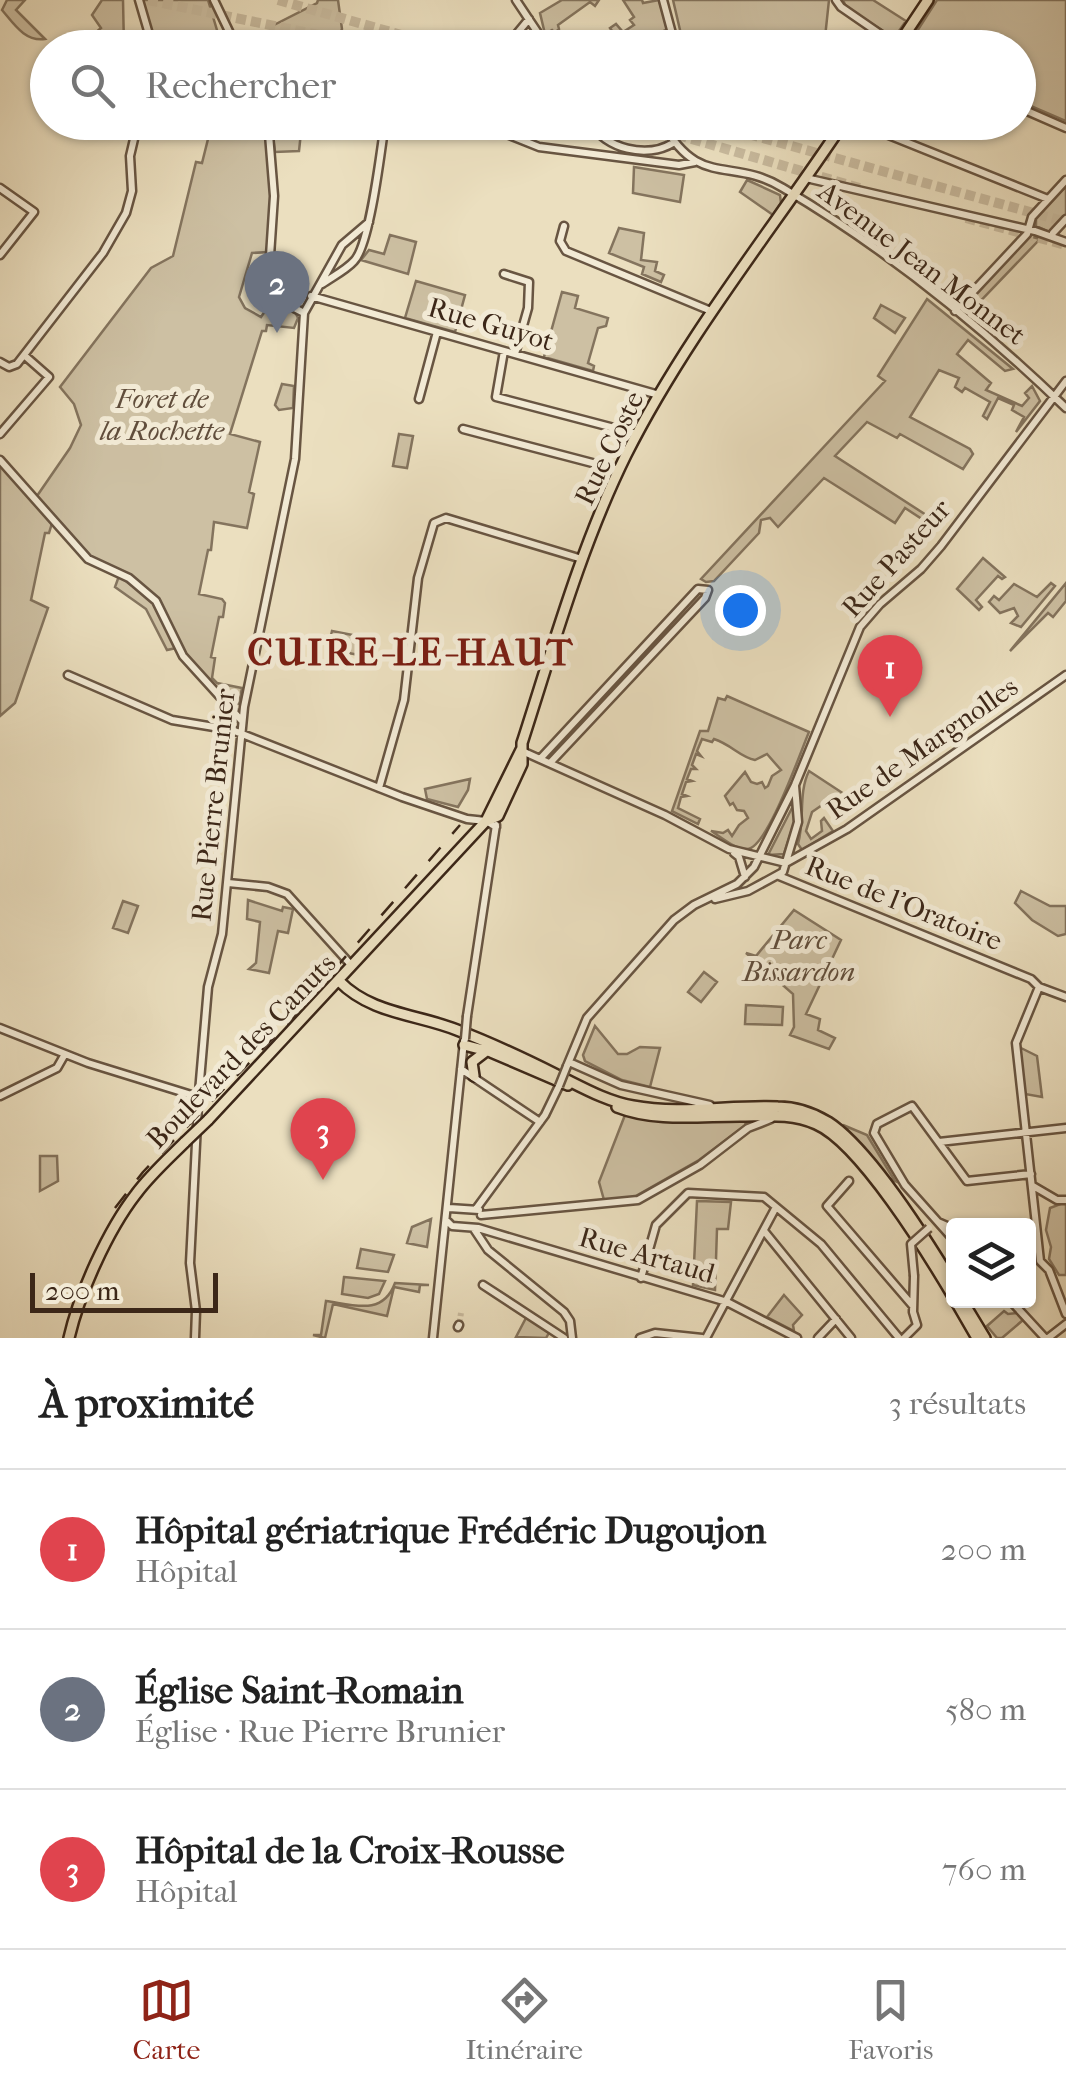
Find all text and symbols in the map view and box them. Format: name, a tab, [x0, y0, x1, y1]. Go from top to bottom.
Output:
search box	[30, 30, 1036, 140]
icon: search	[65, 58, 120, 113]
text: Rechercher	[145, 63, 336, 108]
street label: Avenue Jean Monnet	[811, 174, 1032, 352]
pin: 2	[244, 250, 310, 333]
street label: Rue Guyot	[424, 290, 558, 358]
park label: Foret de la Rochette	[99, 382, 225, 447]
street label: Rue Coste	[567, 386, 651, 510]
street label: Rue Pasteur	[835, 492, 957, 624]
your location	[715, 585, 766, 636]
district label: CUIRE-LE-HAUT	[247, 630, 575, 675]
pin: 1	[858, 634, 922, 717]
street label: Rue de Margnolles	[820, 670, 1024, 826]
street label: Rue Pierre Brunier	[184, 687, 242, 923]
street label: Rue de l'Oratoire	[801, 849, 1007, 958]
park label: Parc Bissardon	[741, 923, 855, 988]
street label: Boulevard des Canuts	[140, 947, 342, 1155]
pin: 3	[290, 1098, 356, 1180]
map controls	[946, 1218, 1036, 1308]
button: layers	[946, 1218, 1036, 1308]
street label: Rue Artaud	[575, 1220, 719, 1290]
scale bar	[30, 1268, 218, 1312]
text: 200 m	[45, 1274, 120, 1307]
text: À proximité	[40, 1379, 254, 1428]
text: 3 résultats	[889, 1385, 1026, 1422]
text: Hôpital gériatrique Frédéric Dugoujon	[135, 1508, 766, 1553]
text: 1	[67, 1531, 78, 1568]
text: 200 m	[941, 1531, 1026, 1568]
text: Hôpital	[135, 1553, 238, 1590]
text: Église Saint-Romain	[135, 1668, 463, 1713]
text: 2	[64, 1691, 81, 1728]
text: 580 m	[945, 1691, 1026, 1728]
text: Église · Rue Pierre Brunier	[135, 1713, 505, 1750]
text: Hôpital de la Croix-Rousse	[135, 1828, 565, 1873]
text: 3	[66, 1851, 79, 1888]
text: 760 m	[942, 1851, 1026, 1888]
text: Hôpital	[135, 1873, 238, 1910]
tab: Carte	[133, 1973, 200, 2066]
tab: Itinéraire	[465, 1973, 583, 2066]
tab: Favoris	[848, 1973, 933, 2066]

